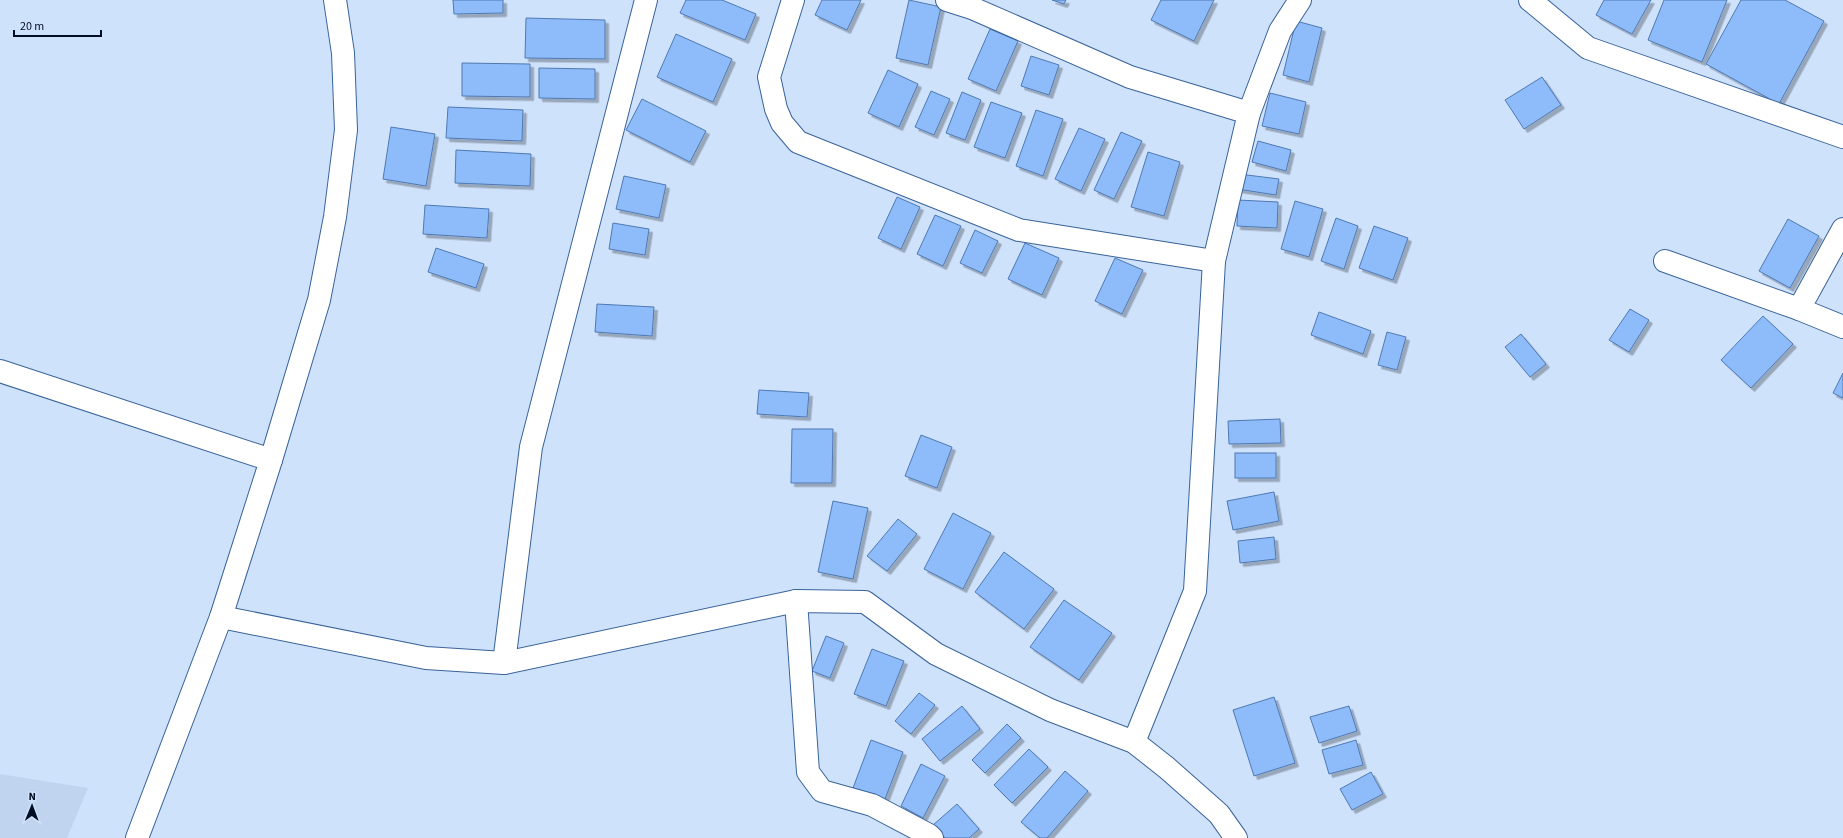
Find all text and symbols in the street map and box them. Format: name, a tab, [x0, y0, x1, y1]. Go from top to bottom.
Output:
scale bar	[14, 12, 101, 38]
text: 20 m	[20, 18, 44, 35]
north arrow	[12, 786, 52, 826]
text: N	[28, 789, 36, 804]

